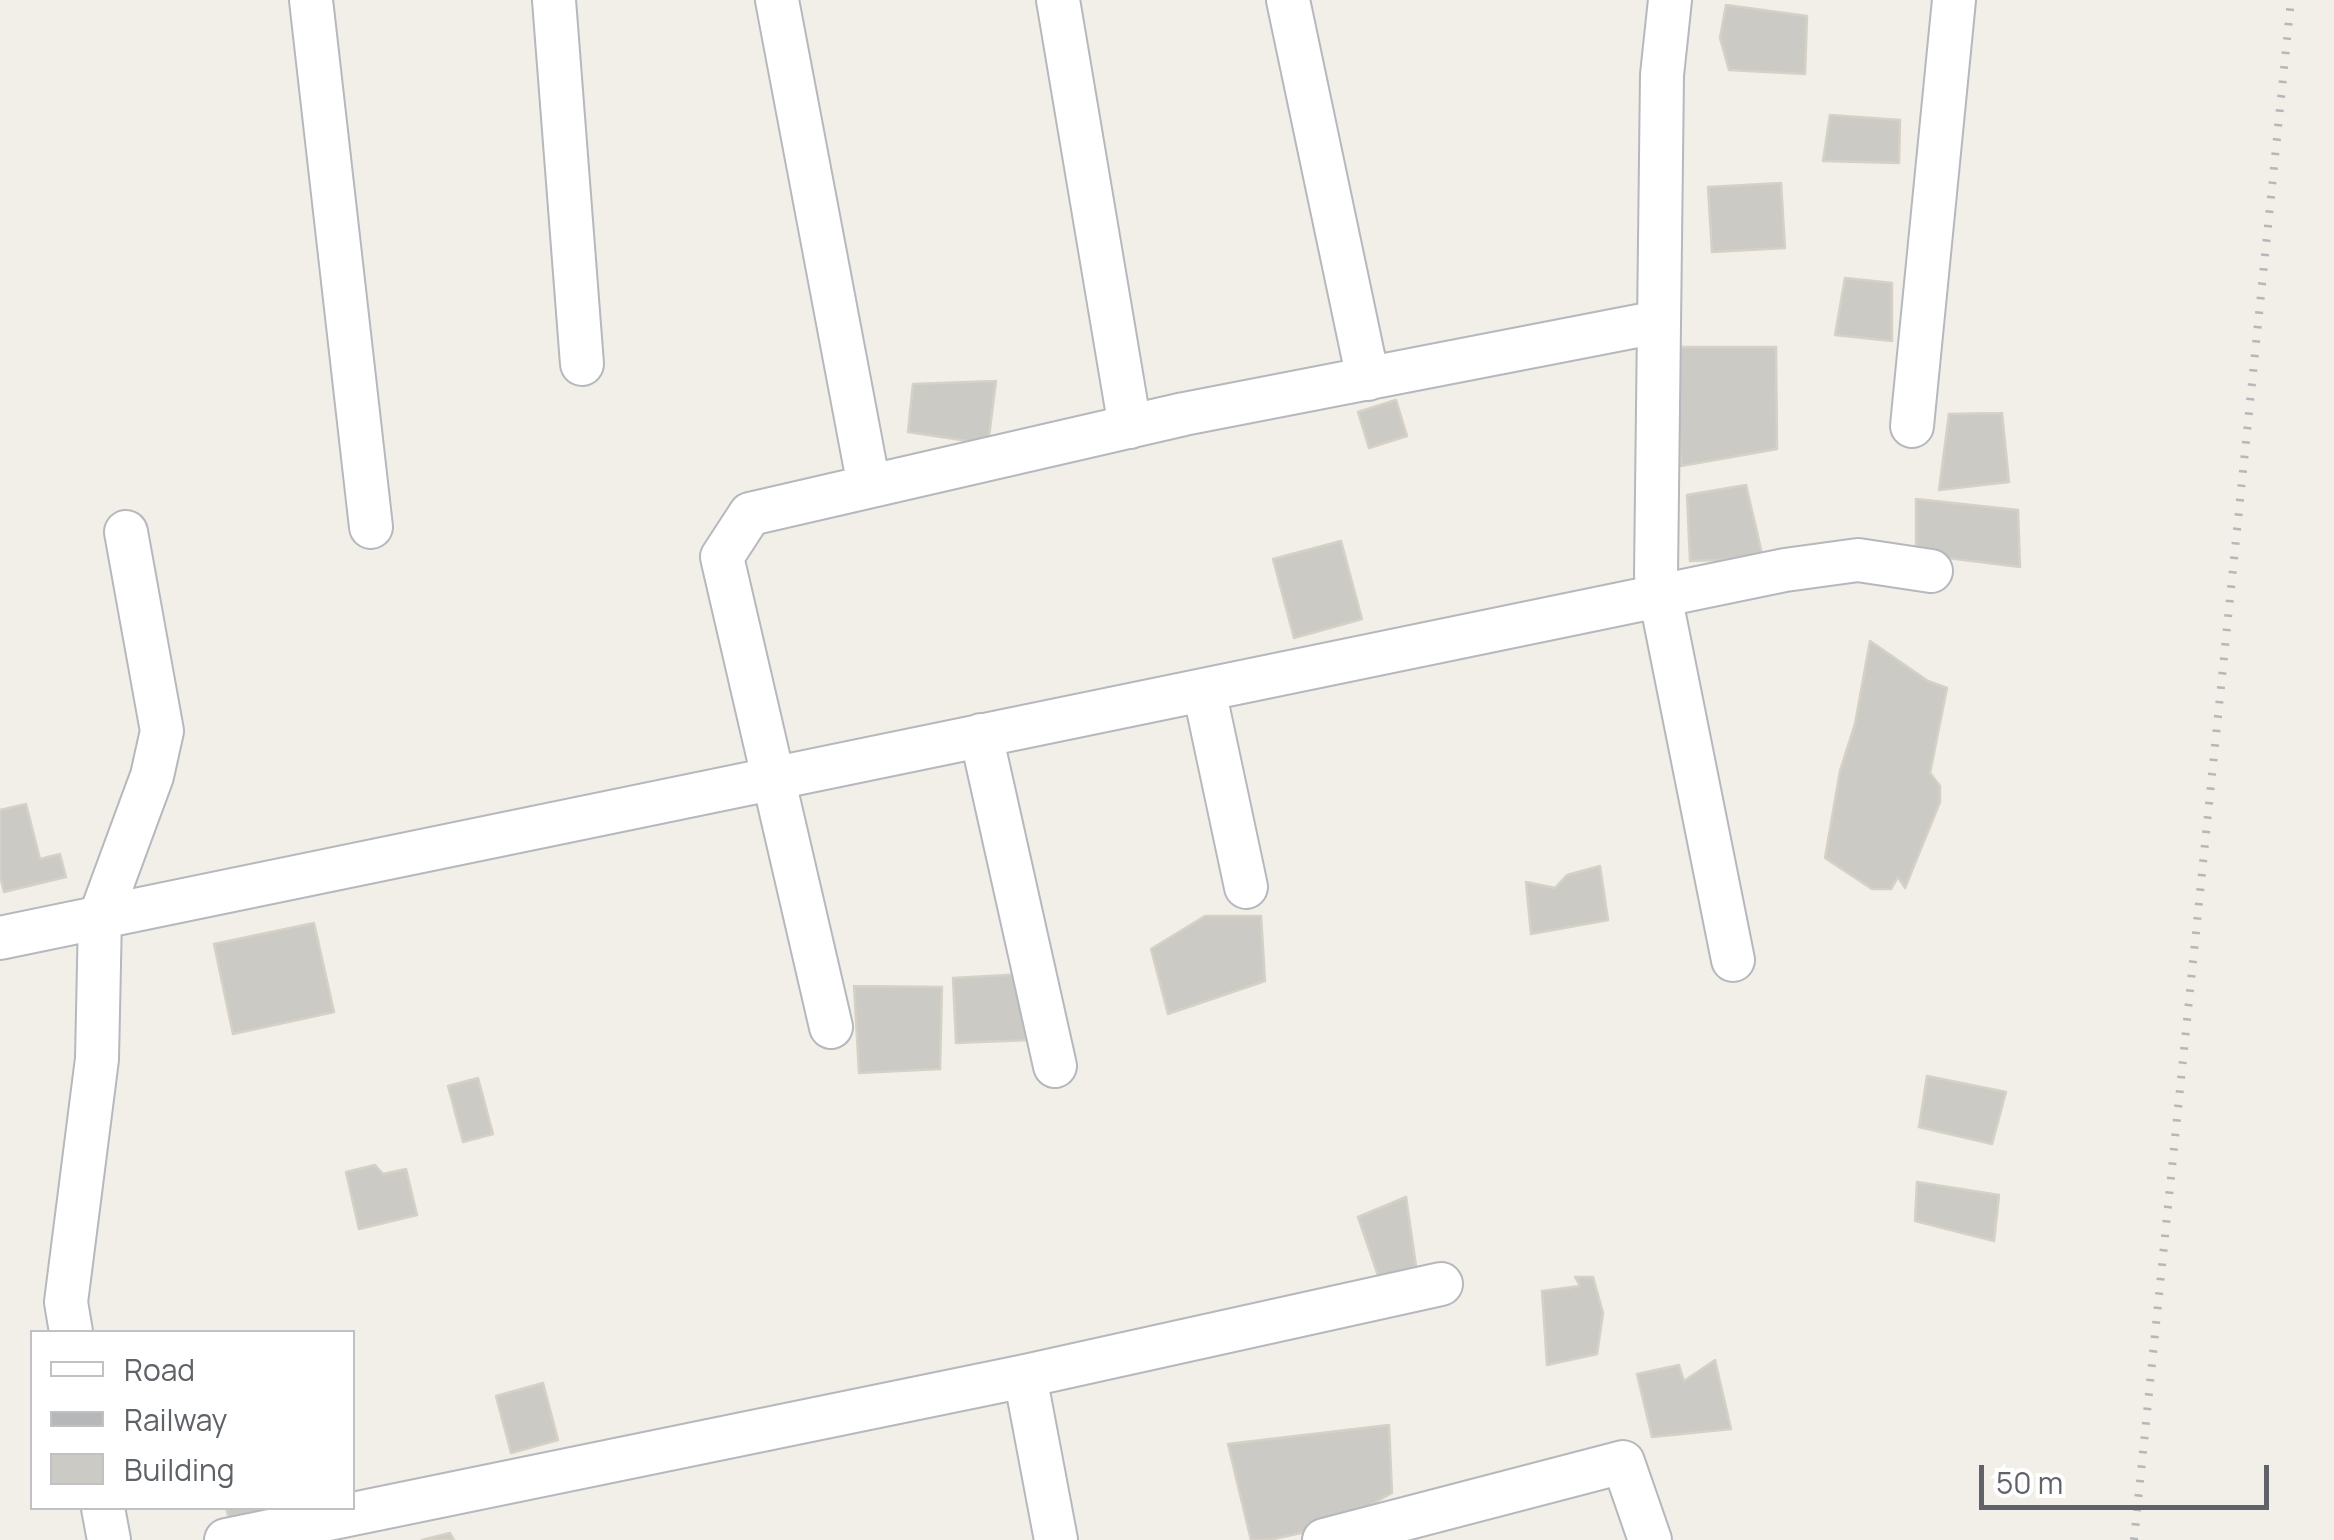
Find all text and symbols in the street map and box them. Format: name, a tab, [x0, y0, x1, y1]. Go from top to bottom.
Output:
legend	[30, 1330, 355, 1510]
text: Road	[124, 1349, 195, 1390]
text: Railway	[124, 1399, 227, 1440]
scale bar	[1984, 1445, 2274, 1507]
text: Building	[124, 1449, 235, 1490]
text: 50 m	[1996, 1462, 2063, 1503]

